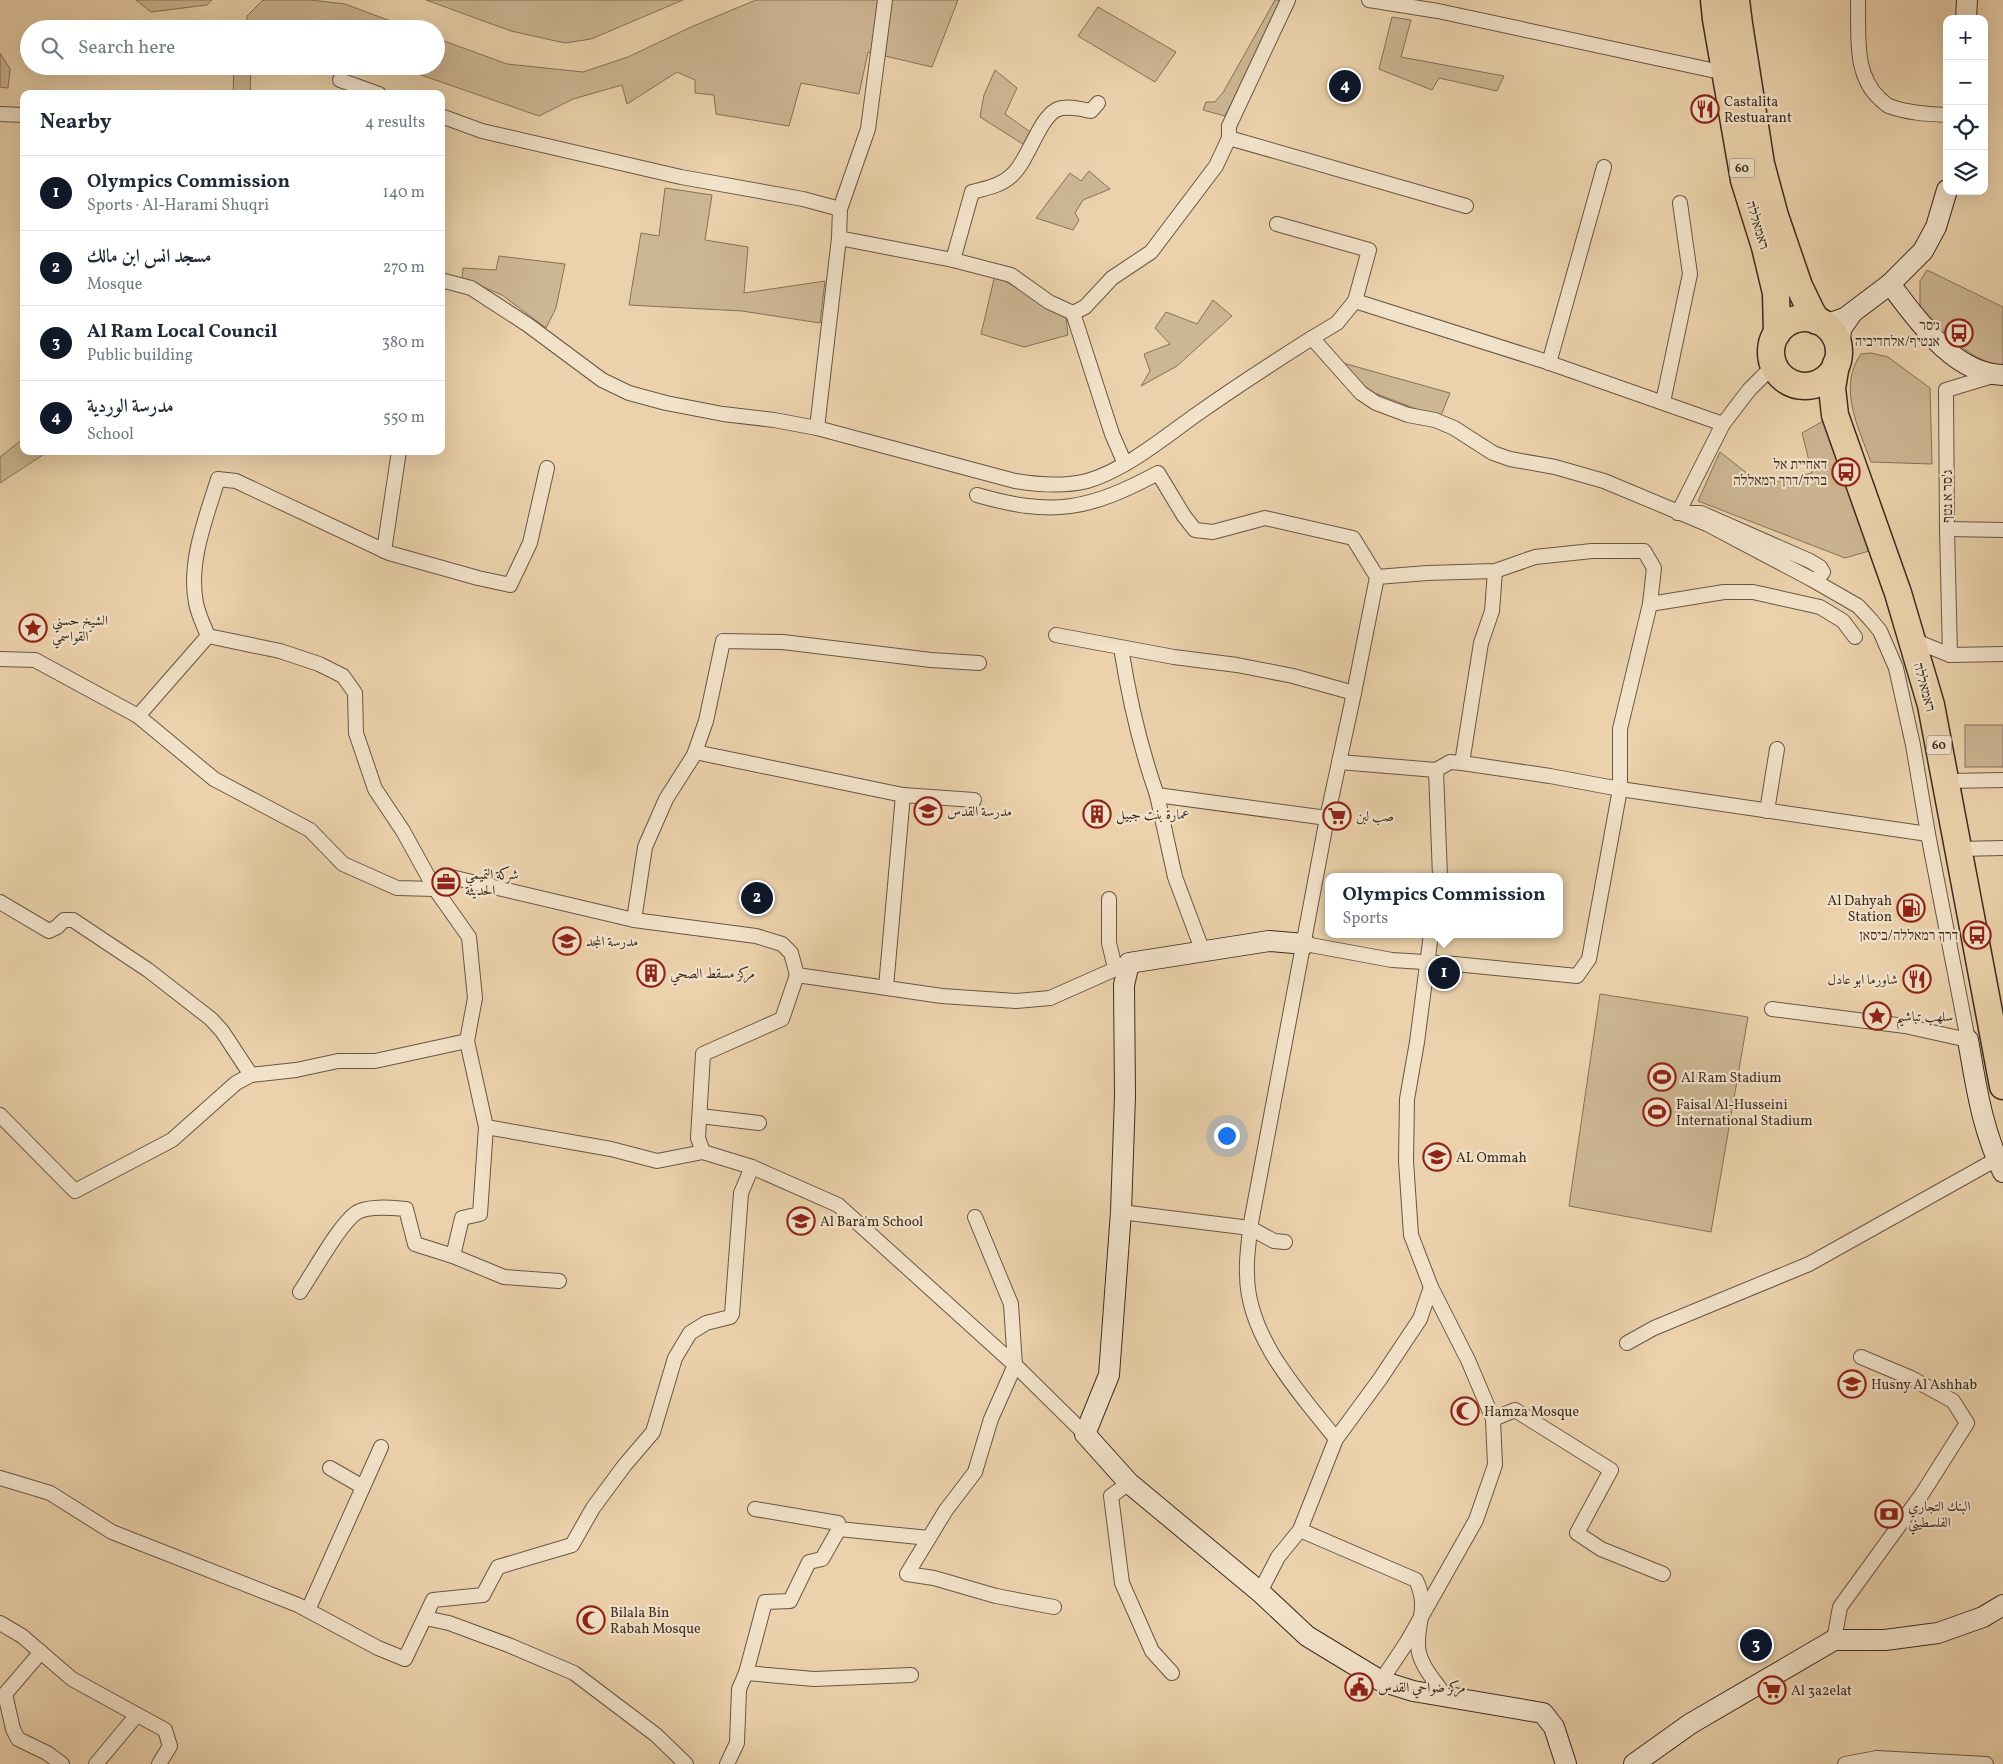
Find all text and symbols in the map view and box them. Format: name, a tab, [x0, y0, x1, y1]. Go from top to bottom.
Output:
map controls	[1943, 15, 1988, 195]
button: +	[1943, 15, 1988, 60]
search box	[20, 20, 445, 75]
icon: search	[38, 34, 66, 62]
text: Search here	[78, 35, 175, 61]
button: −	[1943, 60, 1988, 105]
pin: 4	[1329, 67, 1361, 105]
place label: Castalita Restuarant	[1724, 93, 1792, 128]
restaurant icon: Castalita Restuarant	[1690, 94, 1720, 124]
button: locate	[1943, 105, 1988, 150]
text: Nearby	[40, 108, 111, 137]
text: 4 results	[365, 112, 425, 134]
button: layers	[1943, 150, 1988, 195]
road number: 60	[1730, 158, 1754, 178]
text: Olympics Commission	[87, 169, 290, 195]
text: 1	[53, 182, 59, 204]
text: 140 m	[383, 182, 425, 204]
text: Sports · Al-Harami Shuqri	[87, 195, 269, 217]
street label: ראמאללה	[1740, 199, 1773, 252]
text: مسجد انس ابن مالك	[87, 244, 211, 270]
text: 2	[52, 257, 60, 279]
text: 270 m	[383, 257, 425, 279]
text: Mosque	[87, 274, 142, 296]
place label: ג׳סר אנטיף/אלחדיביה	[1855, 317, 1940, 352]
bus stop icon: ג׳סר אנטיף/אלחדיביה	[1944, 318, 1974, 348]
text: Al Ram Local Council	[87, 319, 277, 345]
text: 3	[52, 332, 60, 354]
text: 380 m	[382, 332, 425, 354]
text: Public building	[87, 345, 193, 367]
text: مدرسة الوردية	[87, 394, 174, 420]
text: 4	[51, 407, 61, 429]
text: 550 m	[383, 407, 425, 429]
text: School	[87, 424, 134, 446]
place label: דאחיית אל בריד/דרך רמאללה	[1733, 456, 1827, 491]
bus stop icon: דאחיית אל בריד/דרך רמאללה	[1831, 457, 1861, 487]
street label: ג'סר א נטף	[1939, 469, 1958, 523]
place label: الشيخ حسني القواسمي	[52, 612, 108, 649]
place icon: الشيخ حسني القواسمي	[18, 613, 48, 643]
street label: ראמאללה	[1908, 661, 1939, 714]
road number: 60	[1926, 736, 1952, 754]
school or university icon: مدرسة القدس	[913, 796, 943, 826]
building icon: عمارة بنت جبيل	[1082, 799, 1112, 829]
supermarket icon: صب لبن	[1322, 801, 1352, 831]
place label: مدرسة القدس	[947, 803, 1012, 822]
place label: عمارة بنت جبيل	[1116, 806, 1190, 825]
place label: صب لبن	[1356, 808, 1394, 827]
place label: شركة التميمي الحديثة	[465, 866, 519, 901]
office icon: شركة التميمي الحديثة	[431, 867, 461, 897]
popup	[1325, 873, 1563, 938]
pin: 2	[741, 879, 773, 917]
text: Olympics Commission	[1343, 882, 1545, 908]
place label: Al Dahyah Station	[1827, 892, 1892, 927]
fuel station icon: Al Dahyah Station	[1896, 893, 1926, 923]
text: Sports	[1343, 908, 1388, 930]
bus stop icon: דרך רמאללה/ביסאן	[1962, 920, 1992, 950]
school or university icon: مدرسة المجد	[552, 926, 582, 956]
place label: דרך רמאללה/ביסאן	[1860, 927, 1958, 946]
place label: مدرسة المجد	[586, 933, 638, 952]
pin: 1	[1428, 954, 1460, 992]
building icon: مركز مسقط الصحي	[636, 958, 666, 988]
restaurant icon: شاورما ابو عادل	[1902, 964, 1932, 994]
place label: مركز مسقط الصحي	[670, 965, 755, 986]
place label: شاورما ابو عادل	[1827, 971, 1898, 990]
place icon: سلهب تباشيم	[1862, 1001, 1892, 1031]
place label: سلهب تباشيم	[1896, 1008, 1953, 1030]
sports icon: Al Ram Stadium	[1647, 1062, 1677, 1092]
place label: Al Ram Stadium	[1681, 1069, 1782, 1088]
place label: Faisal Al-Husseini International Stadium	[1676, 1096, 1813, 1131]
sports icon: Faisal Al-Husseini International Stadium	[1642, 1097, 1672, 1127]
your location	[1214, 1123, 1240, 1149]
school or university icon: AL Ommah	[1422, 1142, 1452, 1172]
place label: AL Ommah	[1456, 1149, 1527, 1168]
school or university icon: Al Bara'm School	[786, 1206, 816, 1236]
place label: Al Bara'm School	[820, 1213, 923, 1232]
school or university icon: Husny Al Ashhab	[1837, 1369, 1867, 1399]
place label: Husny Al Ashhab	[1871, 1376, 1978, 1395]
mosque icon: Hamza Mosque	[1450, 1396, 1480, 1426]
place label: Hamza Mosque	[1484, 1403, 1579, 1422]
place label: البنك التجاري الفلسطيني	[1908, 1498, 1971, 1535]
bank icon: البنك التجاري الفلسطيني	[1874, 1499, 1904, 1529]
place label: Bilala Bin Rabah Mosque	[610, 1604, 701, 1639]
mosque icon: Bilala Bin Rabah Mosque	[576, 1605, 606, 1635]
pin: 3	[1740, 1626, 1772, 1664]
public building icon: مركز ضواحي القدس	[1344, 1672, 1374, 1702]
supermarket icon: Al 3a2elat	[1757, 1675, 1787, 1705]
place label: مركز ضواحي القدس	[1378, 1679, 1466, 1699]
place label: Al 3a2elat	[1791, 1682, 1852, 1701]

